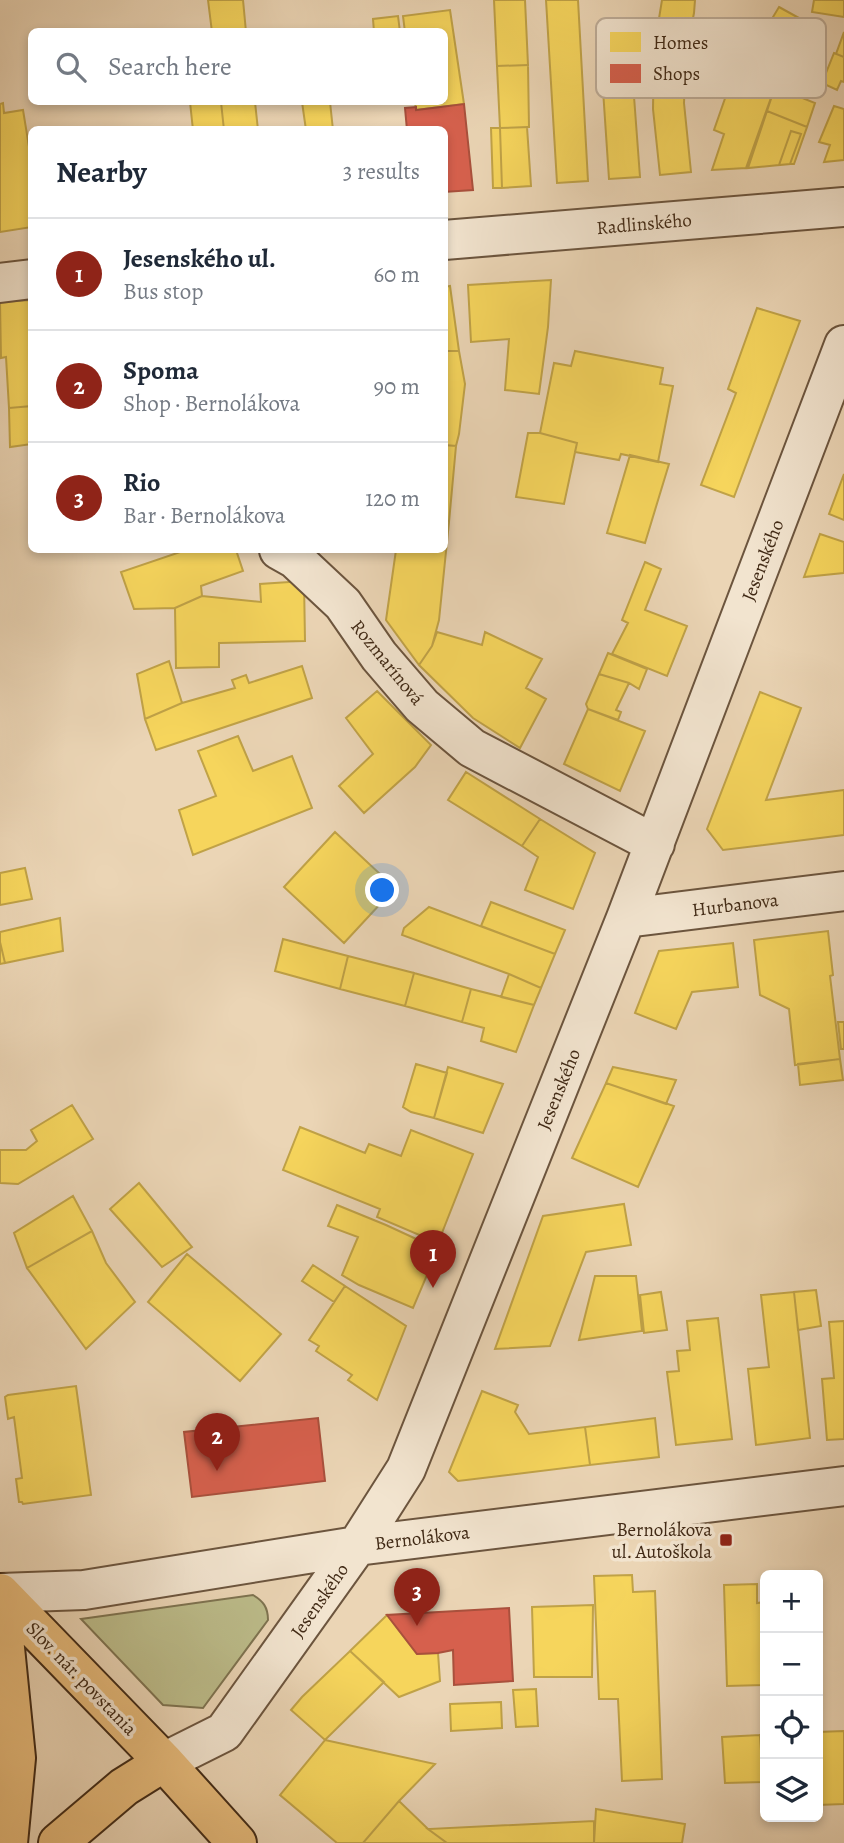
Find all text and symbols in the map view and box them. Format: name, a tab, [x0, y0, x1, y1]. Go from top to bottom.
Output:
legend	[596, 18, 826, 98]
search box	[28, 28, 448, 105]
text: Homes	[653, 30, 708, 56]
icon: search	[52, 48, 90, 86]
text: Search here	[108, 49, 232, 84]
text: Shops	[653, 61, 700, 87]
text: Nearby	[56, 152, 147, 192]
text: 3 results	[343, 156, 420, 187]
street label: Radlinského	[595, 207, 693, 241]
text: Jesenského ul.	[123, 241, 276, 276]
text: 1	[75, 259, 83, 290]
text: 60 m	[373, 259, 420, 290]
text: Bus stop	[123, 276, 203, 307]
text: Spoma	[123, 353, 199, 388]
text: 2	[73, 371, 85, 402]
text: 90 m	[374, 371, 420, 402]
text: Shop · Bernolákova	[123, 388, 300, 419]
text: Rio	[123, 465, 161, 500]
text: 3	[74, 483, 84, 514]
text: 120 m	[365, 483, 420, 514]
text: Bar · Bernolákova	[123, 500, 286, 531]
street label: Jesenského	[736, 516, 790, 605]
street label: Rozmarínová	[345, 614, 430, 711]
your location	[365, 873, 399, 907]
street label: Hurbanova	[690, 887, 780, 923]
street label: Jesenského	[531, 1045, 587, 1134]
pin: 1	[410, 1230, 456, 1288]
pin: 2	[194, 1413, 240, 1471]
place label: Bernolákova ul. Autoškola	[612, 1517, 712, 1565]
street label: Bernolákova	[373, 1519, 471, 1557]
marker: Bernolákova ul. Autoškola	[718, 1532, 734, 1548]
street label: Jesenského	[285, 1558, 355, 1643]
pin: 3	[394, 1568, 440, 1626]
map controls	[760, 1570, 823, 1822]
button: +	[760, 1570, 823, 1633]
street label: Slov. nár. povstania	[20, 1616, 143, 1741]
button: −	[760, 1633, 823, 1696]
button: locate	[760, 1696, 823, 1759]
button: layers	[760, 1759, 823, 1822]

